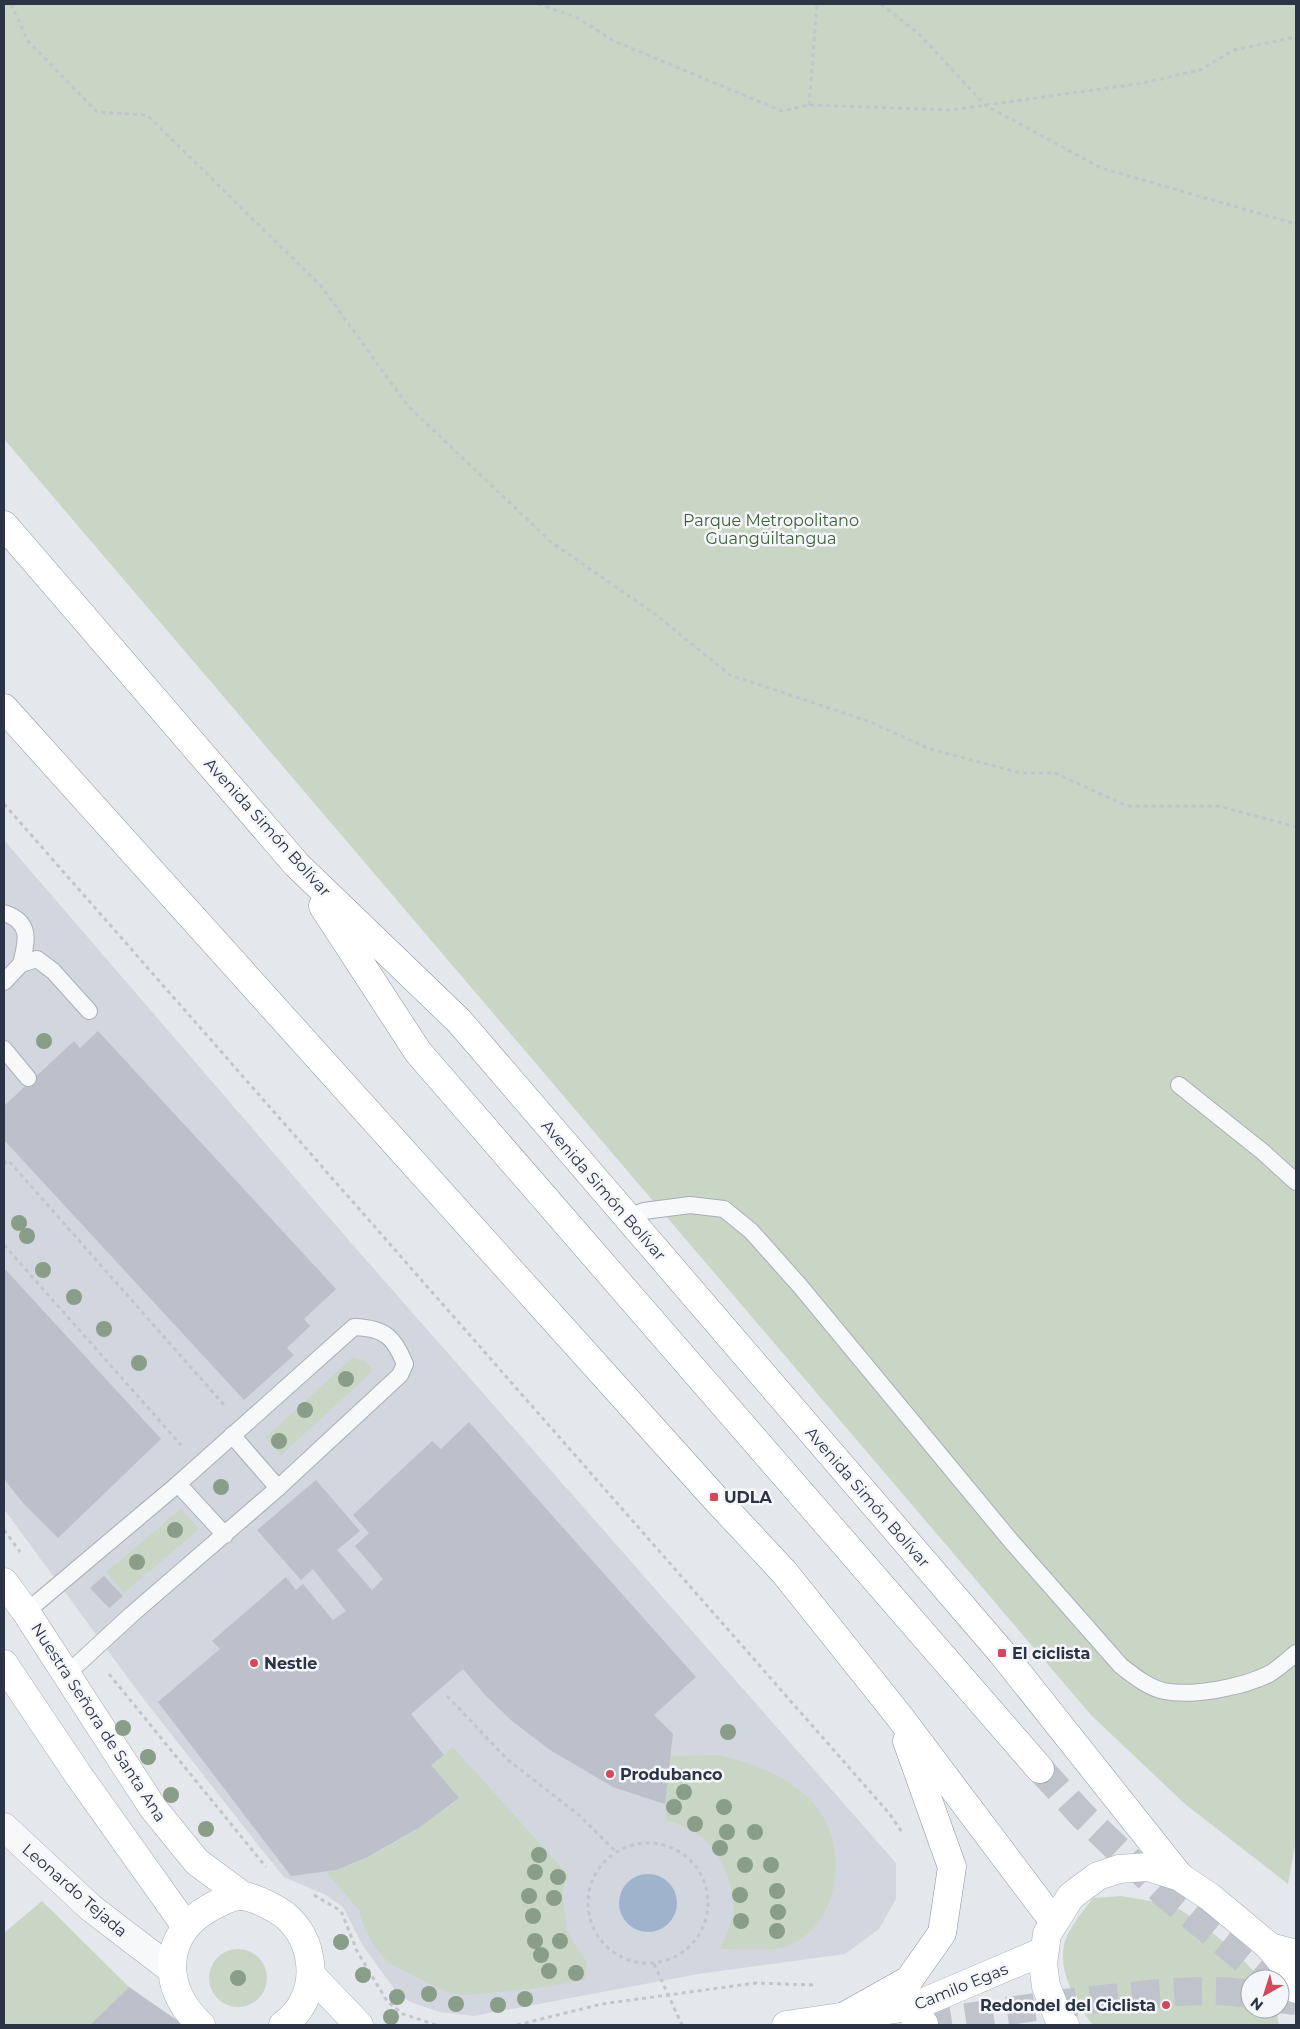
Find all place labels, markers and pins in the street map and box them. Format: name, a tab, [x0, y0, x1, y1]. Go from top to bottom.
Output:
place label: UDLA	[724, 1488, 773, 1507]
marker: UDLA	[708, 1491, 720, 1503]
place label: El ciclista	[1012, 1644, 1090, 1663]
marker: El ciclista	[996, 1647, 1008, 1659]
place label: Nestle	[264, 1654, 317, 1673]
marker: Nestle	[248, 1657, 260, 1669]
place label: Produbanco	[620, 1765, 723, 1784]
marker: Produbanco	[604, 1768, 616, 1780]
place label: Redondel del Ciclista	[980, 1996, 1156, 2015]
marker: Redondel del Ciclista	[1160, 1999, 1172, 2011]

